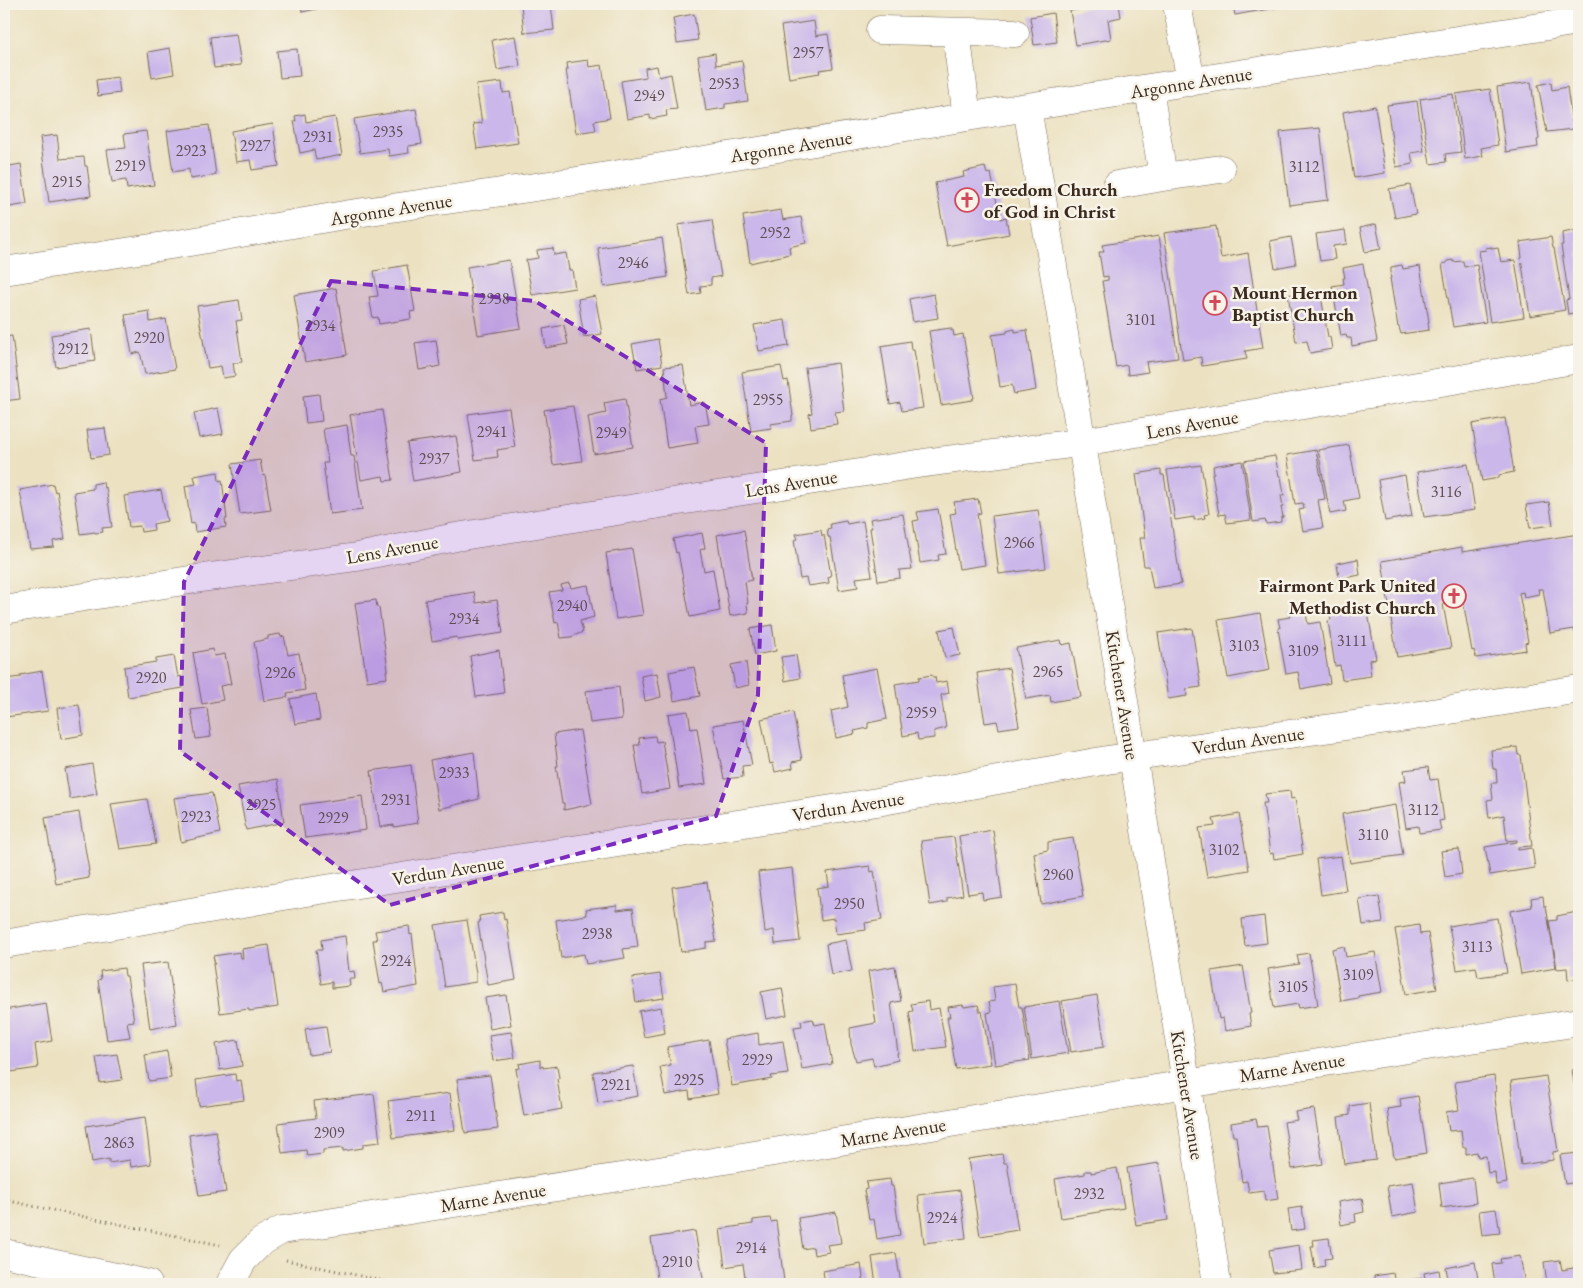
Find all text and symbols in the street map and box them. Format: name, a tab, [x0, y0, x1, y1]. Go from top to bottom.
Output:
house number: 2957	[793, 42, 824, 63]
street label: Argonne Avenue	[1127, 61, 1254, 105]
house number: 2953	[709, 73, 740, 94]
house number: 2949	[634, 85, 665, 106]
house number: 2935	[373, 121, 403, 142]
street label: Argonne Avenue	[727, 125, 854, 169]
house number: 2931	[303, 126, 333, 147]
house number: 2927	[240, 135, 271, 156]
house number: 2923	[176, 140, 207, 161]
house number: 2919	[115, 155, 146, 176]
house number: 3112	[1289, 156, 1320, 177]
house number: 2915	[52, 171, 82, 192]
place label: Freedom Church of God in Christ	[984, 177, 1118, 224]
church icon: Freedom Church of God in Christ	[954, 187, 980, 213]
street label: Argonne Avenue	[327, 188, 454, 232]
house number: 2952	[760, 222, 791, 243]
house number: 2946	[618, 252, 649, 273]
place label: Mount Hermon Baptist Church	[1232, 280, 1358, 327]
house number: 2938	[479, 288, 510, 309]
church icon: Mount Hermon Baptist Church	[1202, 290, 1228, 316]
house number: 3101	[1126, 309, 1156, 330]
house number: 2934	[305, 315, 336, 336]
house number: 2920	[134, 327, 165, 348]
house number: 2912	[58, 338, 89, 359]
house number: 2955	[753, 389, 783, 410]
street label: Lens Avenue	[1144, 404, 1240, 445]
house number: 2941	[477, 421, 507, 442]
house number: 2949	[596, 422, 627, 443]
house number: 2937	[419, 448, 450, 469]
street label: Lens Avenue	[743, 464, 839, 503]
house number: 3116	[1431, 481, 1462, 502]
street label: Lens Avenue	[344, 529, 440, 570]
house number: 2966	[1004, 532, 1035, 553]
place label: Fairmont Park United Methodist Church	[1259, 573, 1436, 620]
church icon: Fairmont Park United Methodist Church	[1441, 583, 1467, 609]
house number: 2940	[557, 595, 588, 616]
house number: 2934	[449, 608, 480, 629]
street label: Kitchener Avenue	[1100, 629, 1145, 762]
house number: 3111	[1337, 630, 1367, 651]
house number: 3103	[1229, 635, 1260, 656]
house number: 3109	[1288, 640, 1319, 661]
house number: 2965	[1033, 661, 1063, 682]
house number: 2926	[265, 662, 296, 683]
house number: 2920	[136, 667, 167, 688]
house number: 2959	[906, 702, 937, 723]
street label: Verdun Avenue	[1191, 720, 1306, 761]
house number: 2933	[439, 762, 470, 783]
street label: Verdun Avenue	[791, 785, 906, 828]
house number: 2931	[381, 789, 411, 810]
house number: 2925	[246, 794, 276, 815]
house number: 3112	[1408, 799, 1439, 820]
house number: 2923	[181, 806, 212, 827]
house number: 2929	[318, 807, 349, 828]
house number: 3110	[1358, 824, 1389, 845]
house number: 3102	[1209, 839, 1240, 860]
street label: Verdun Avenue	[391, 849, 506, 892]
house number: 2960	[1043, 864, 1074, 885]
house number: 2950	[834, 893, 865, 914]
house number: 2938	[582, 923, 613, 944]
house number: 3113	[1462, 936, 1493, 957]
house number: 2924	[381, 950, 412, 971]
house number: 3109	[1343, 964, 1374, 985]
house number: 3105	[1278, 976, 1308, 997]
street label: Kitchener Avenue	[1165, 1029, 1210, 1162]
street label: Marne Avenue	[1238, 1047, 1347, 1088]
house number: 2929	[742, 1049, 773, 1070]
house number: 2925	[674, 1069, 704, 1090]
house number: 2921	[601, 1074, 631, 1095]
house number: 2911	[406, 1105, 436, 1126]
street label: Marne Avenue	[839, 1112, 948, 1153]
house number: 2909	[314, 1122, 345, 1143]
house number: 2863	[104, 1132, 135, 1153]
street label: Marne Avenue	[439, 1177, 548, 1218]
house number: 2932	[1074, 1183, 1105, 1204]
house number: 2924	[927, 1207, 958, 1228]
house number: 2914	[736, 1237, 767, 1258]
house number: 2910	[662, 1251, 693, 1272]

